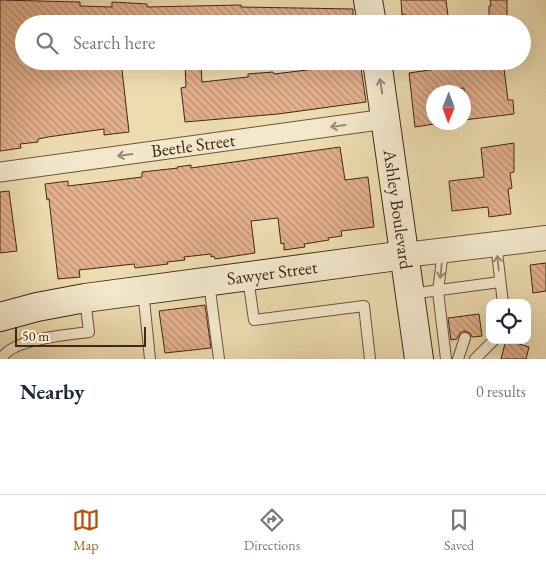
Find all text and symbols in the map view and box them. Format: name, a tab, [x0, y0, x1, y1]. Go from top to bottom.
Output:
search box	[15, 15, 531, 70]
icon: search	[33, 29, 61, 57]
text: Search here	[73, 30, 155, 55]
one-way arrow	[376, 78, 386, 94]
north arrow	[426, 85, 471, 130]
one-way arrow	[330, 121, 346, 131]
street label: Beetle Street	[150, 128, 237, 162]
street label: Ashley Boulevard	[378, 147, 418, 272]
one-way arrow	[117, 150, 133, 160]
street label: Sawyer Street	[225, 255, 319, 290]
one-way arrow	[493, 256, 503, 272]
one-way arrow	[436, 262, 446, 278]
map controls	[486, 299, 531, 344]
button: locate	[486, 299, 531, 344]
scale bar	[15, 324, 146, 347]
text: 50 m	[22, 327, 49, 345]
text: Nearby	[20, 378, 84, 405]
text: 0 results	[476, 381, 526, 402]
tab: Map	[72, 506, 100, 554]
tab: Directions	[244, 506, 300, 554]
tab: Saved	[444, 506, 474, 554]

